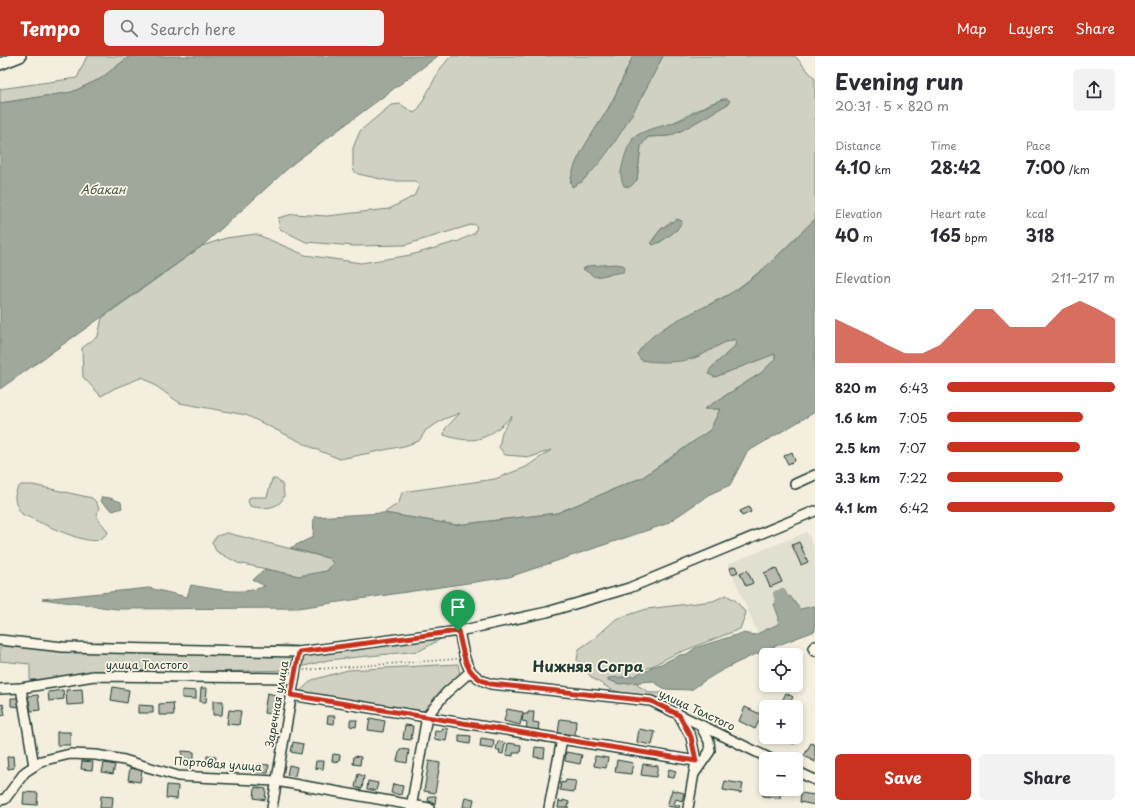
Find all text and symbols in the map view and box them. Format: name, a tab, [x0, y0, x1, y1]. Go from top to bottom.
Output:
search box	[104, 10, 384, 46]
text: Tempo	[20, 14, 80, 42]
icon: search	[118, 17, 140, 39]
text: Search here	[150, 17, 236, 40]
text: Map	[957, 18, 987, 39]
text: Layers	[1009, 18, 1054, 39]
text: Share	[1076, 18, 1115, 39]
text: Evening run	[835, 64, 964, 97]
button: share	[1073, 69, 1115, 111]
text: 20:31 · 5 × 820 m	[835, 96, 949, 115]
text: Distance	[835, 137, 881, 154]
text: Time	[930, 137, 956, 154]
text: Pace	[1026, 137, 1050, 154]
text: 4.10	[835, 154, 871, 180]
text: 28:42	[930, 154, 981, 180]
text: 7:00	[1026, 154, 1065, 180]
text: km	[871, 161, 891, 178]
text: /km	[1065, 161, 1090, 178]
water label: Абакан	[80, 180, 127, 198]
text: Elevation	[835, 205, 882, 222]
text: Heart rate	[930, 205, 986, 222]
text: kcal	[1026, 205, 1048, 222]
text: 40	[835, 222, 859, 248]
text: 165	[930, 222, 961, 248]
text: 318	[1026, 222, 1055, 248]
text: m	[859, 229, 873, 246]
text: bpm	[961, 229, 988, 246]
text: Elevation	[835, 268, 891, 287]
text: 211–217 m	[1051, 268, 1115, 287]
text: 820 m	[835, 378, 877, 397]
text: 6:43	[899, 378, 929, 397]
text: 1.6 km	[835, 408, 877, 427]
text: 7:05	[899, 408, 928, 427]
text: 2.5 km	[835, 438, 880, 457]
text: 7:07	[899, 438, 926, 457]
text: 3.3 km	[835, 468, 880, 487]
text: 7:22	[899, 468, 927, 487]
text: 4.1 km	[835, 498, 877, 517]
text: 6:42	[899, 498, 929, 517]
pin	[441, 590, 475, 631]
icon: arrive	[447, 596, 469, 618]
map controls	[759, 648, 803, 796]
button: locate	[759, 648, 803, 692]
district label: Нижняя Согра	[532, 654, 644, 677]
street label: улица Толстого	[106, 656, 188, 673]
street label: Заречная улица	[261, 659, 293, 749]
street label: улица Толстого	[656, 684, 738, 735]
button: +	[759, 700, 803, 744]
street label: Портовая улица	[173, 752, 263, 775]
button: −	[759, 752, 803, 796]
button: Save	[835, 754, 971, 800]
button: Share	[979, 754, 1115, 800]

